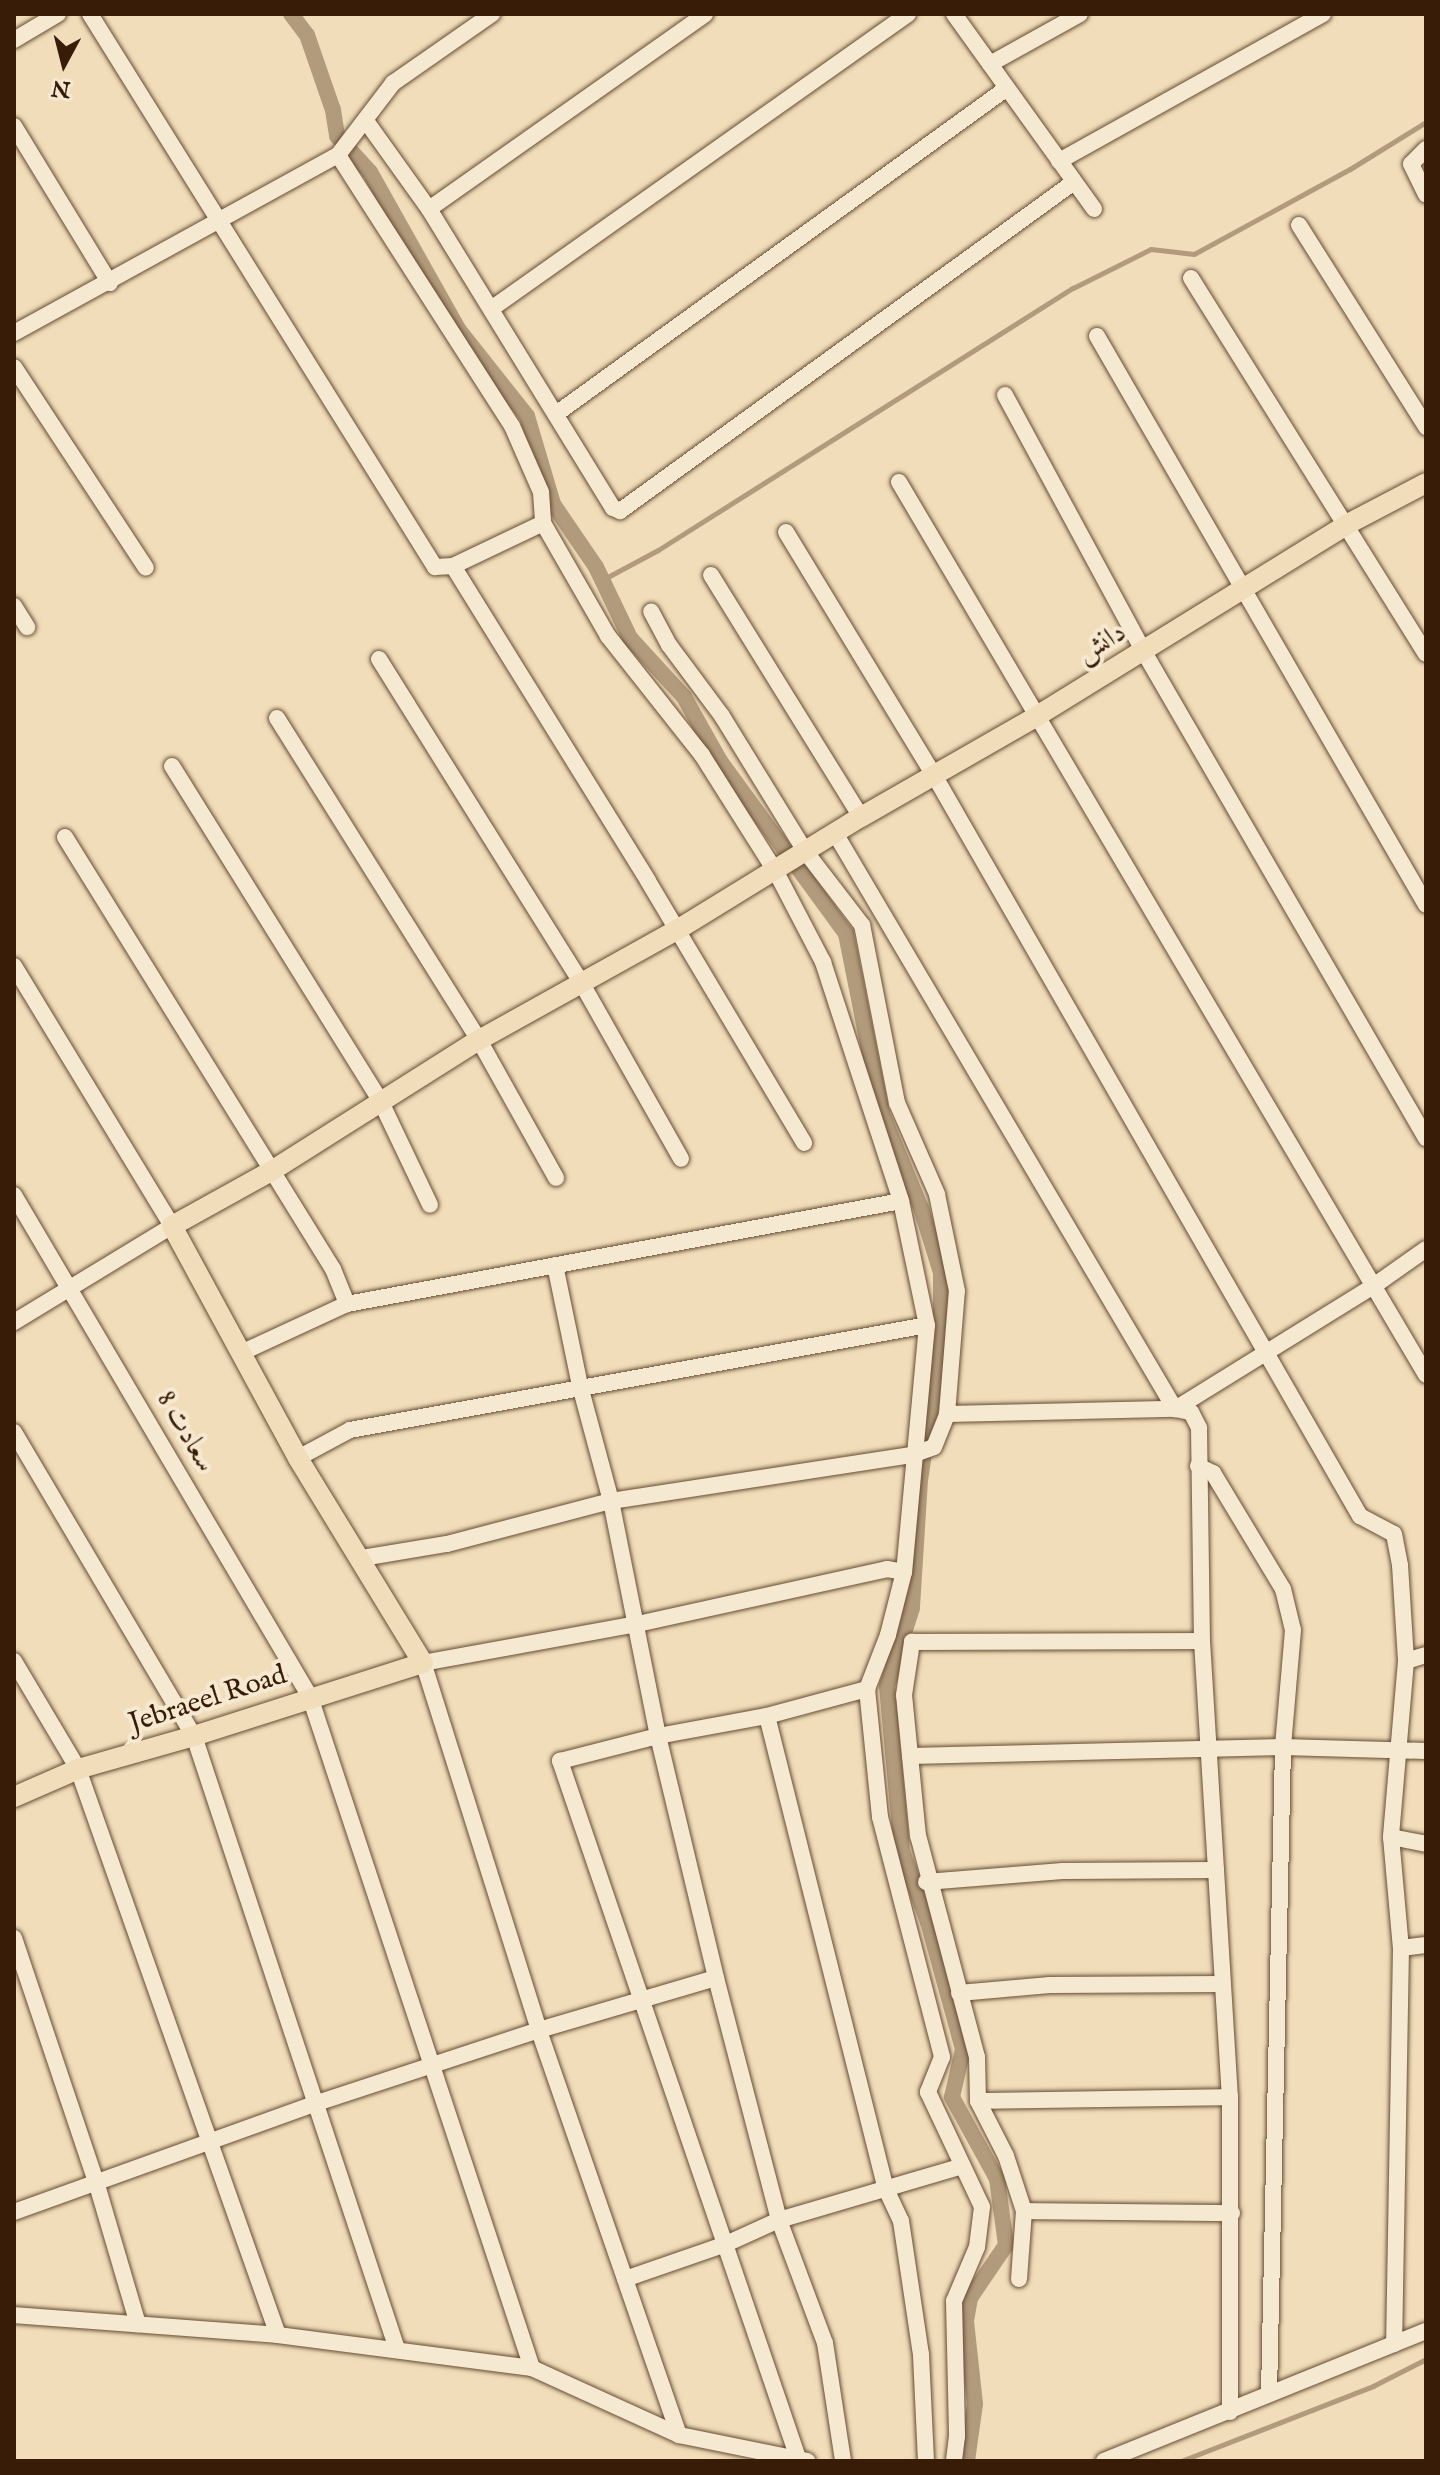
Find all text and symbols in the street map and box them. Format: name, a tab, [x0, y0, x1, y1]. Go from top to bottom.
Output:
north arrow	[24, 24, 104, 104]
text: N	[50, 73, 72, 103]
street label: دانش	[1071, 616, 1133, 672]
street label: سعادت 8	[148, 1385, 222, 1479]
street label: Jebraeel Road	[125, 1659, 291, 1741]

